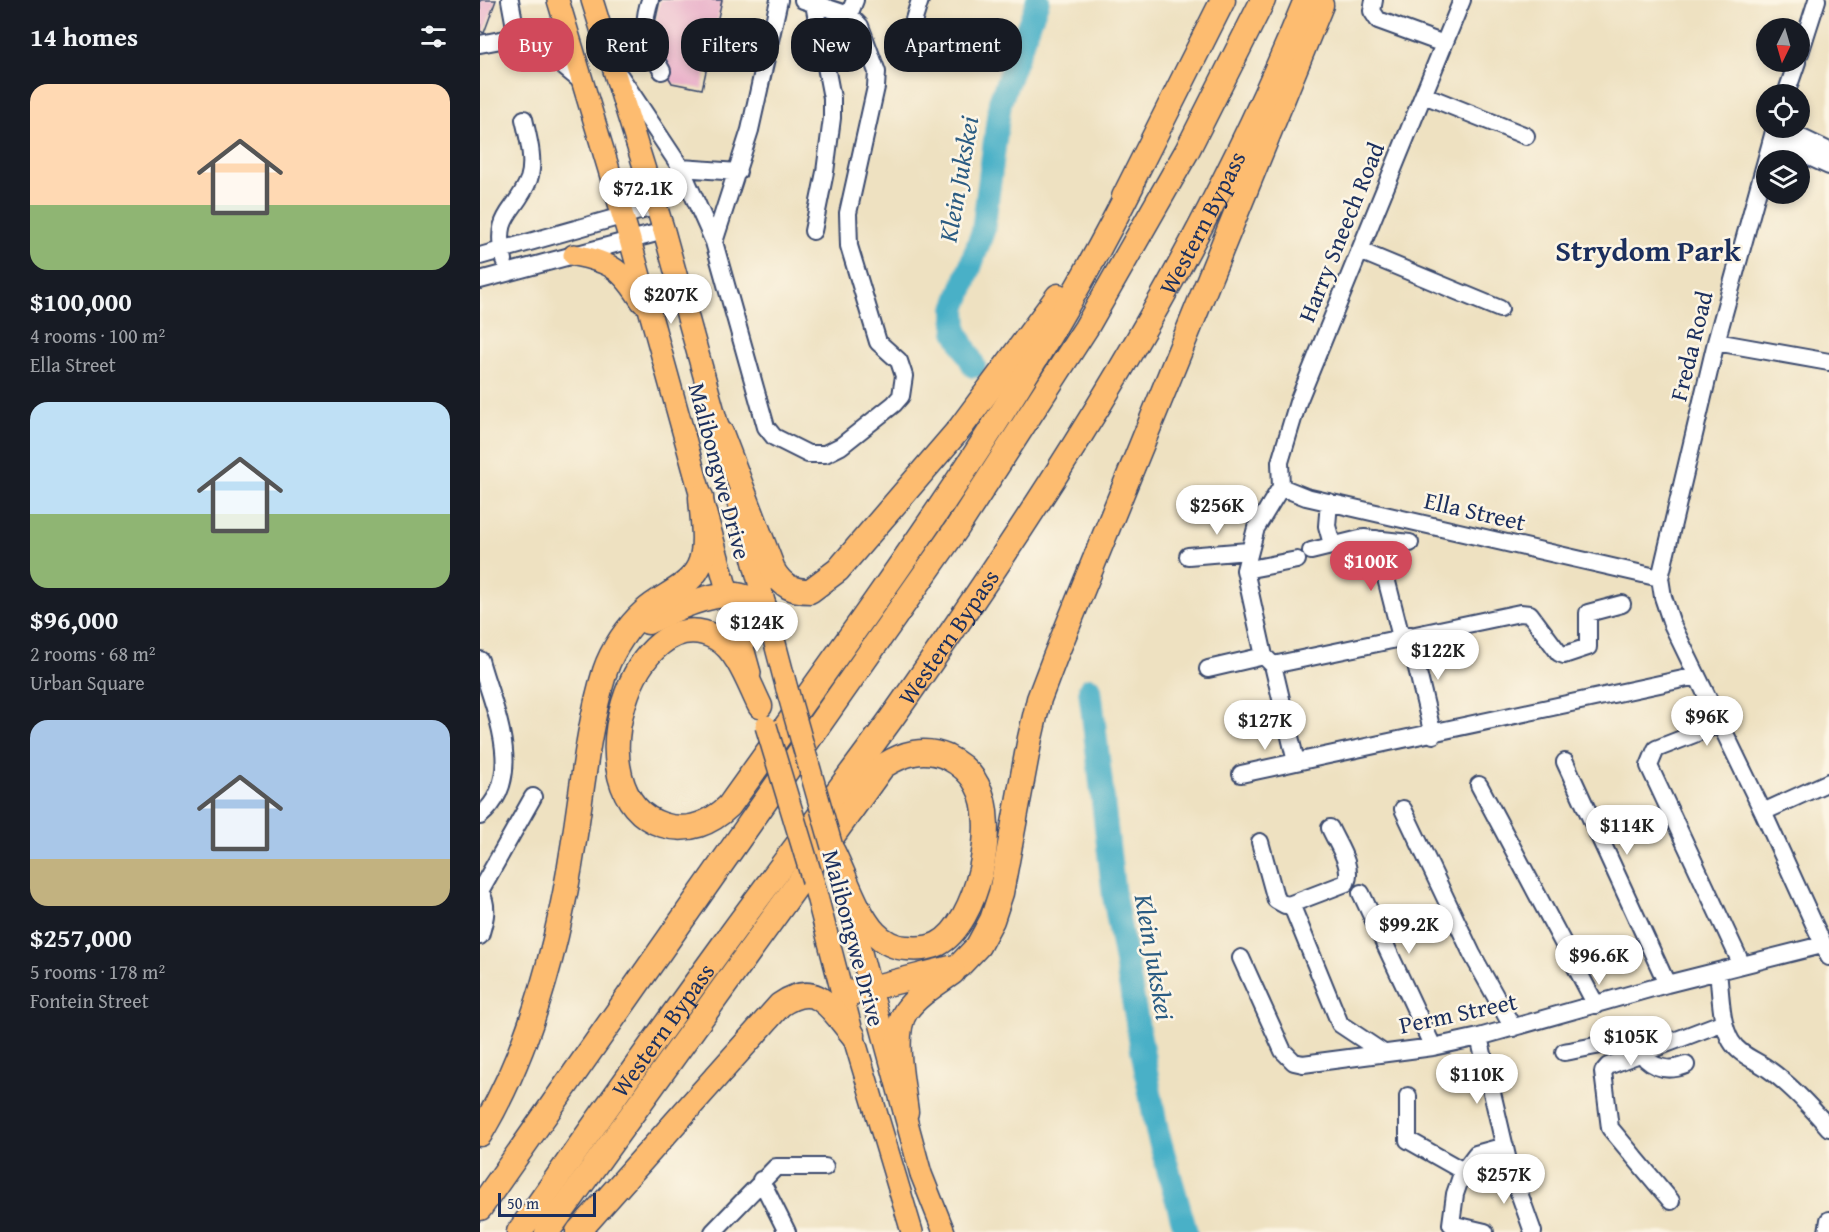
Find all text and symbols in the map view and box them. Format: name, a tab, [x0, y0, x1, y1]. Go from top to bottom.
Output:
text: 14 homes	[30, 17, 138, 56]
chip: Buy	[498, 18, 574, 72]
chip: Rent	[586, 18, 669, 72]
chip: Filters	[681, 18, 779, 72]
chip: New	[791, 18, 872, 72]
chip: Apartment	[884, 18, 1022, 72]
north arrow	[1756, 18, 1810, 72]
map controls	[1756, 18, 1810, 204]
icon: filters	[417, 20, 450, 53]
button: locate	[1756, 84, 1810, 138]
water label: Klein Jukskei	[928, 113, 988, 246]
icon: home	[186, 123, 294, 231]
street label: Harry Sneech Road	[1289, 137, 1393, 327]
street label: Western Bypass	[1150, 145, 1254, 301]
button: layers	[1756, 150, 1810, 204]
pin: $72.1K	[594, 168, 692, 219]
text: $72.1K	[613, 173, 673, 202]
district label: Strydom Park	[1555, 228, 1742, 272]
pin: $207K	[629, 274, 713, 325]
text: $207K	[644, 279, 698, 308]
text: $100,000	[30, 282, 132, 321]
street label: Freda Road	[1660, 287, 1722, 405]
text: 4 rooms · 100 m²	[30, 321, 165, 350]
text: Ella Street	[30, 350, 116, 379]
street label: Malibongwe Drive	[680, 379, 760, 563]
icon: home	[186, 441, 294, 549]
street label: Ella Street	[1421, 482, 1530, 540]
pin: $256K	[1175, 485, 1259, 536]
text: $256K	[1190, 490, 1244, 519]
pin: $100K	[1329, 541, 1413, 592]
text: $100K	[1344, 546, 1398, 575]
street label: Western Bypass	[889, 562, 1007, 712]
text: $96,000	[30, 600, 118, 639]
pin: $124K	[715, 602, 799, 653]
text: $124K	[730, 607, 784, 636]
pin: $122K	[1396, 630, 1480, 681]
text: $122K	[1411, 635, 1465, 664]
text: 2 rooms · 68 m²	[30, 639, 156, 668]
text: Urban Square	[30, 668, 145, 697]
pin: $96K	[1671, 696, 1743, 747]
pin: $127K	[1223, 700, 1307, 751]
text: $96K	[1685, 701, 1729, 730]
text: $127K	[1238, 705, 1292, 734]
icon: home	[186, 759, 294, 867]
pin: $114K	[1585, 805, 1669, 856]
text: $114K	[1600, 810, 1654, 839]
street label: Malibongwe Drive	[814, 846, 894, 1030]
water label: Klein Jukskei	[1125, 890, 1185, 1023]
pin: $99.2K	[1360, 904, 1458, 955]
text: $99.2K	[1379, 909, 1439, 938]
text: $257,000	[30, 918, 132, 957]
pin: $96.6K	[1550, 935, 1648, 986]
text: $96.6K	[1569, 940, 1629, 969]
street label: Western Bypass	[602, 955, 723, 1104]
text: 5 rooms · 178 m²	[30, 957, 165, 986]
street label: Perm Street	[1396, 983, 1521, 1043]
text: Fontein Street	[30, 986, 149, 1015]
pin: $105K	[1589, 1016, 1673, 1067]
text: $105K	[1604, 1021, 1658, 1050]
pin: $110K	[1435, 1054, 1519, 1105]
text: $110K	[1450, 1059, 1504, 1088]
pin: $257K	[1462, 1154, 1546, 1205]
text: $257K	[1477, 1159, 1531, 1188]
scale bar	[498, 1190, 596, 1218]
text: 50 m	[507, 1191, 539, 1215]

